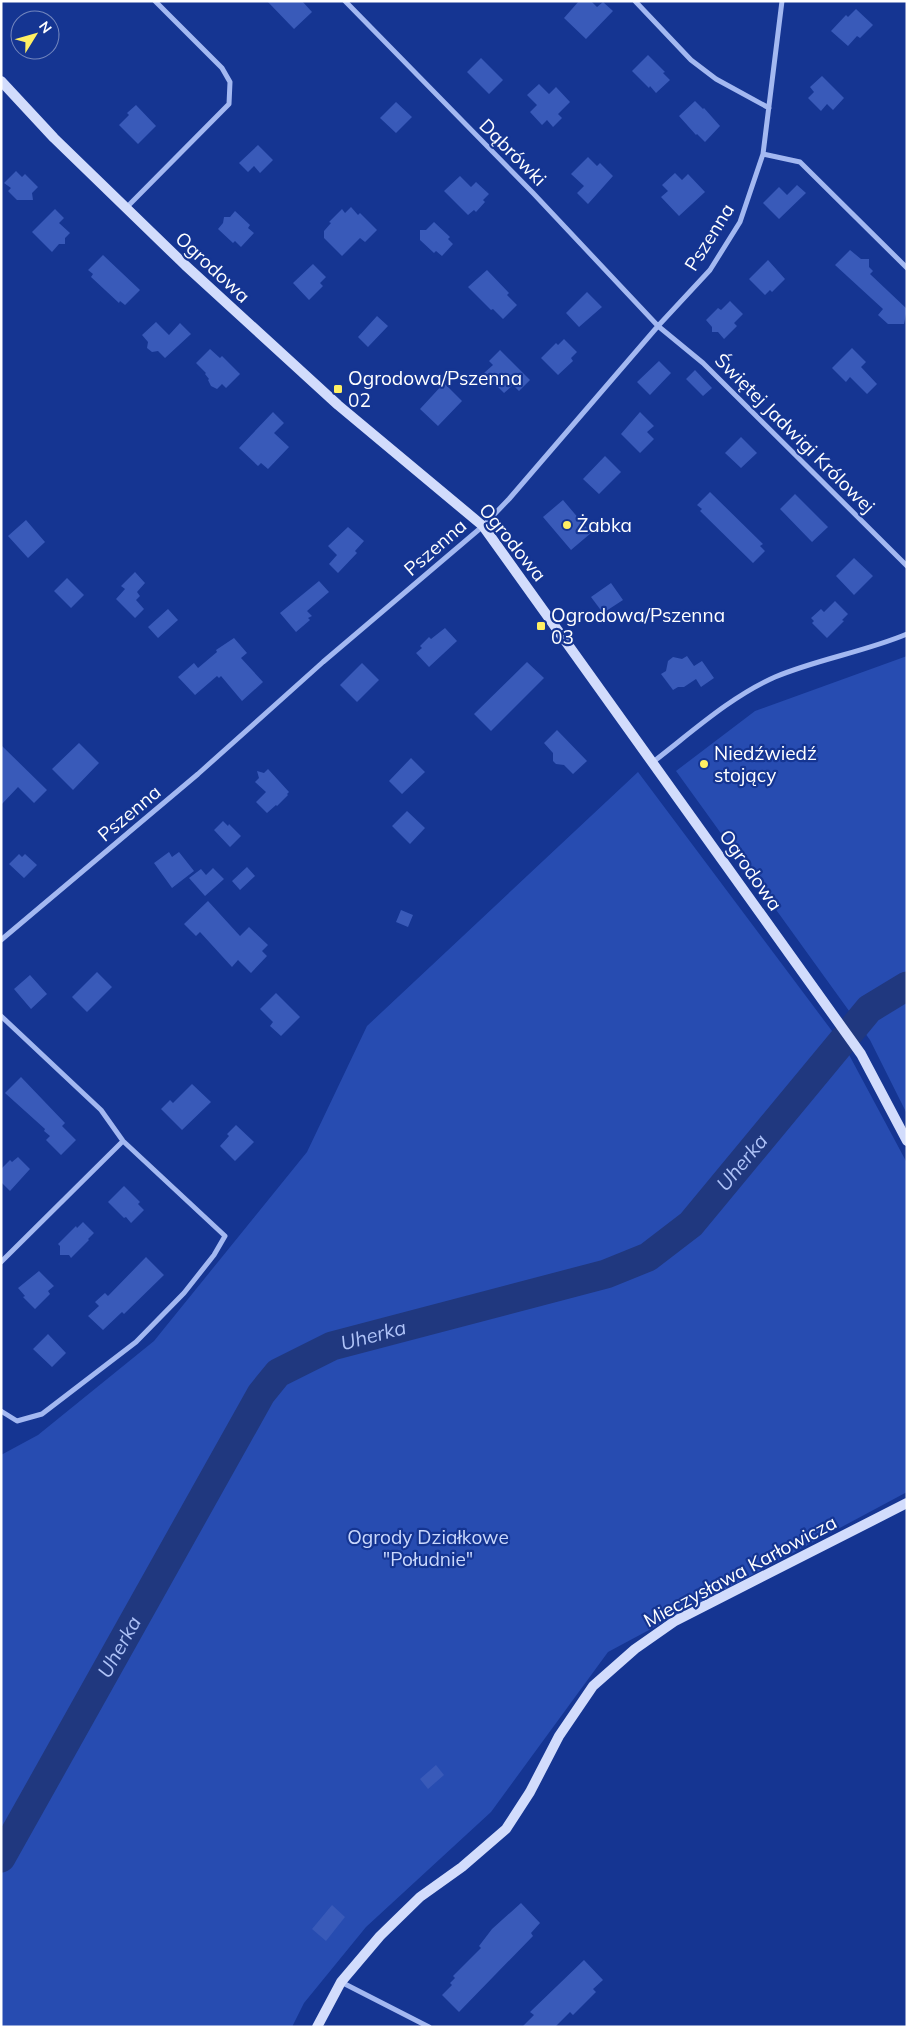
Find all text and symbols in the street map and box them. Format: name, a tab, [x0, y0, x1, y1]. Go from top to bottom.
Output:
north arrow	[10, 10, 60, 60]
text: N	[35, 18, 56, 37]
street label: Dąbrówki	[474, 113, 552, 191]
street label: Pszenna	[679, 199, 739, 275]
street label: Ogrodowa	[171, 226, 255, 308]
street label: Świętej Jadwigi Królowej	[710, 348, 880, 518]
place label: Ogrodowa/Pszenna 02	[348, 366, 522, 412]
marker: Ogrodowa/Pszenna 02	[332, 383, 344, 395]
street label: Ogrodowa	[474, 498, 552, 586]
street label: Pszenna	[399, 513, 471, 581]
place label: Żabka	[577, 513, 632, 537]
marker: Żabka	[561, 519, 573, 531]
place label: Ogrodowa/Pszenna 03	[551, 603, 725, 649]
marker: Ogrodowa/Pszenna 03	[535, 620, 547, 632]
place label: Niedźwiedź stojący	[714, 741, 817, 787]
marker: Niedźwiedź stojący	[698, 758, 710, 770]
street label: Pszenna	[93, 780, 165, 846]
street label: Ogrodowa	[714, 825, 788, 915]
water label: Uherka	[711, 1128, 772, 1196]
water label: Uherka	[338, 1314, 409, 1355]
street label: Mieczysława Karłowicza	[639, 1510, 841, 1632]
park label: Ogrody Działkowe "Południe"	[347, 1525, 509, 1571]
water label: Uherka	[92, 1611, 146, 1682]

